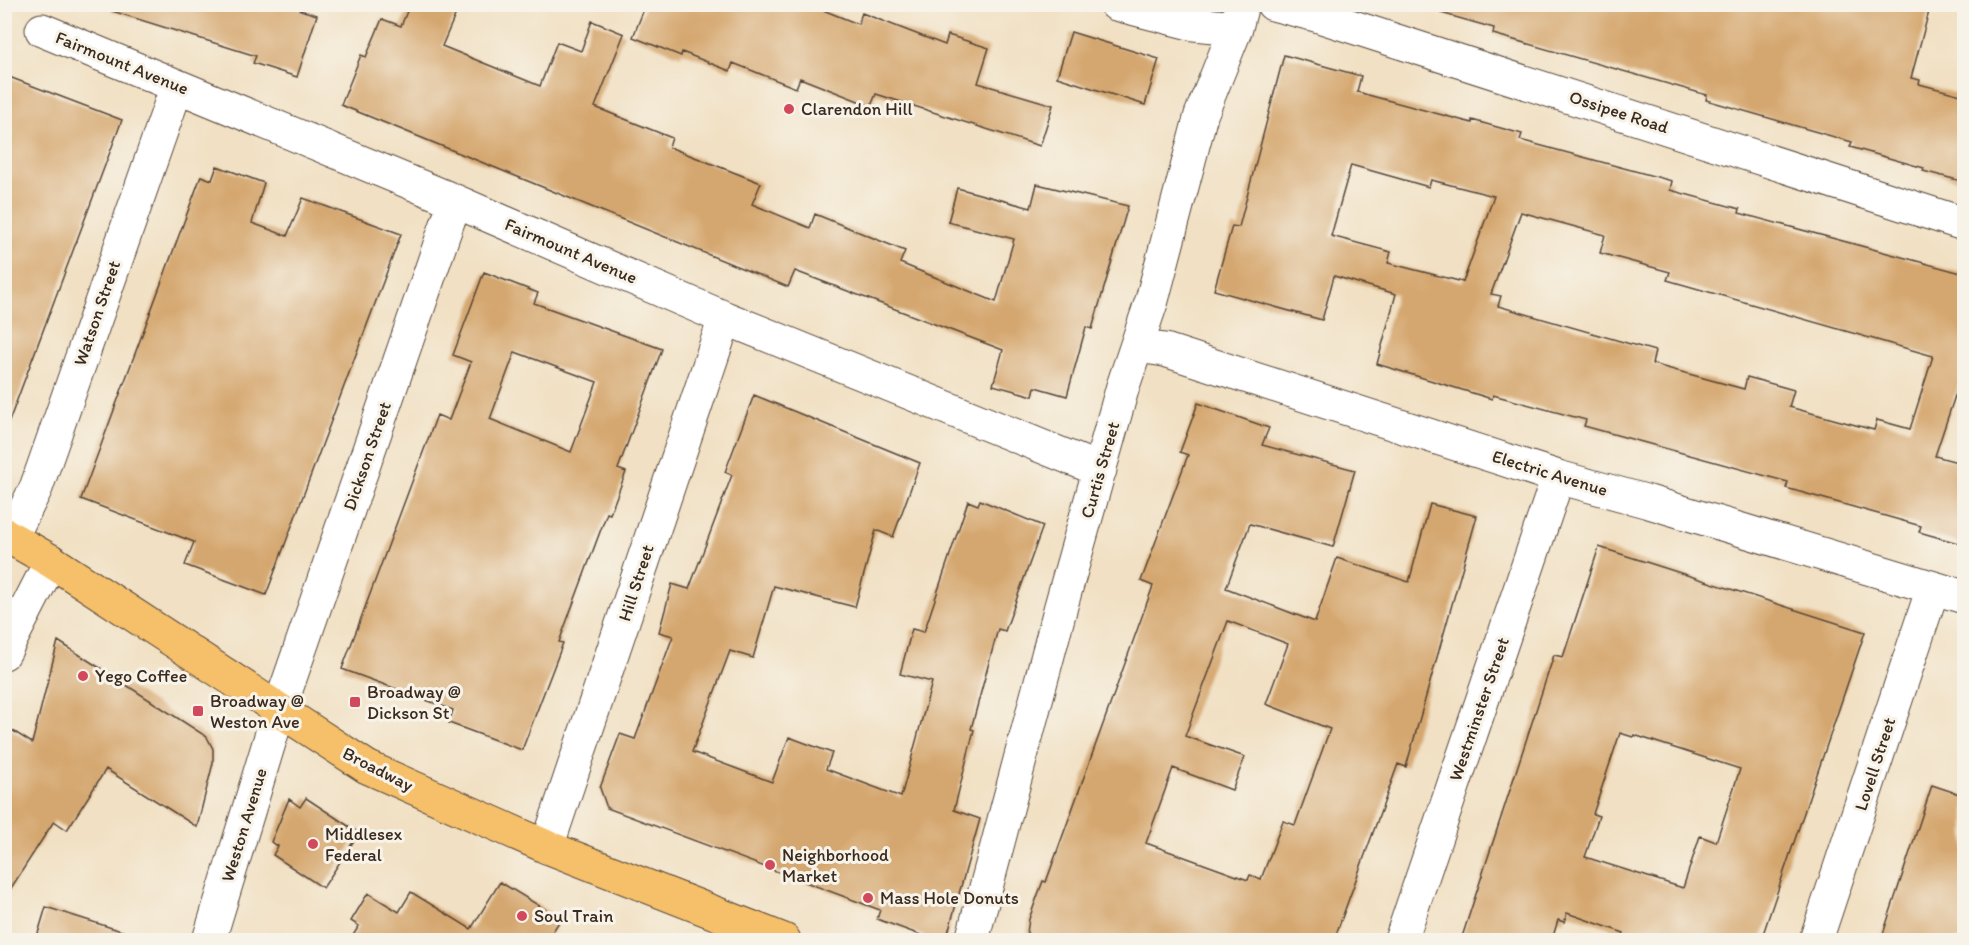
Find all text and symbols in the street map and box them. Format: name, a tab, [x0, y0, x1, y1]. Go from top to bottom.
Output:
street label: Fairmount Avenue	[52, 26, 192, 100]
street label: Ossipee Road	[1567, 86, 1672, 138]
place label: Clarendon Hill	[801, 98, 913, 120]
marker: Clarendon Hill	[782, 102, 796, 116]
street label: Fairmount Avenue	[502, 213, 640, 289]
street label: Watson Street	[69, 257, 125, 369]
street label: Dickson Street	[338, 398, 396, 513]
street label: Curtis Street	[1076, 419, 1124, 521]
street label: Electric Avenue	[1490, 445, 1610, 501]
street label: Hill Street	[613, 542, 659, 624]
street label: Westminster Street	[1444, 634, 1514, 784]
place label: Yego Coffee	[95, 665, 187, 687]
marker: Yego Coffee	[76, 669, 90, 683]
place label: Broadway @ Dickson St	[367, 681, 461, 724]
place label: Broadway @ Weston Ave	[210, 690, 304, 733]
marker: Broadway @ Dickson St	[348, 695, 362, 709]
marker: Broadway @ Weston Ave	[191, 704, 205, 718]
street label: Lovell Street	[1850, 714, 1901, 814]
street label: Broadway	[339, 742, 418, 796]
street label: Weston Avenue	[216, 765, 272, 885]
place label: Middlesex Federal	[325, 823, 403, 866]
marker: Middlesex Federal	[306, 837, 320, 851]
place label: Neighborhood Market	[782, 844, 889, 887]
marker: Neighborhood Market	[763, 858, 777, 872]
place label: Mass Hole Donuts	[880, 887, 1019, 909]
marker: Mass Hole Donuts	[861, 891, 875, 905]
place label: Soul Train	[534, 905, 613, 927]
marker: Soul Train	[515, 909, 529, 923]

